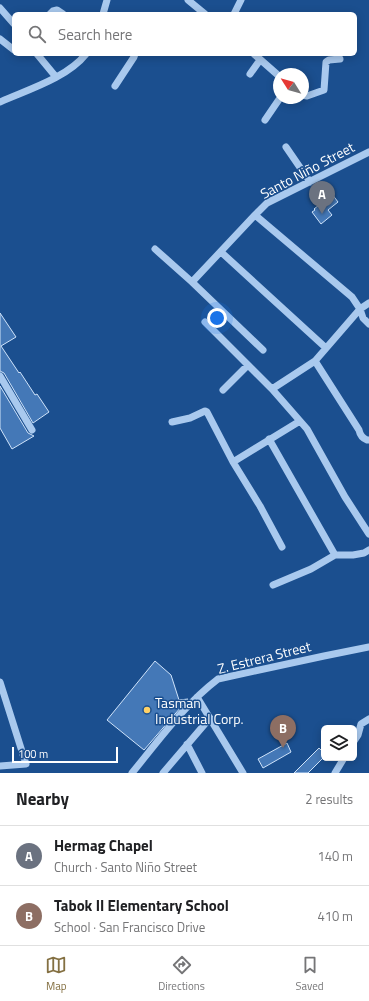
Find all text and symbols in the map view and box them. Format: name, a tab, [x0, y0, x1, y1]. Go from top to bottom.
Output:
search box	[12, 12, 357, 56]
icon: search	[26, 23, 48, 45]
text: Search here	[58, 23, 132, 46]
north arrow	[273, 68, 309, 104]
street label: Santo Niño Street	[256, 136, 358, 204]
pin: A	[309, 181, 335, 214]
your location	[207, 308, 227, 328]
street label: Z. Estrera Street	[215, 635, 313, 679]
place label: Tasman Industrial Corp.	[155, 692, 244, 729]
marker: Tasman Industrial Corp.	[142, 705, 152, 715]
pin: B	[270, 715, 296, 748]
map controls	[321, 725, 357, 761]
button: layers	[321, 725, 357, 761]
scale bar	[12, 745, 118, 764]
text: 100 m	[18, 746, 48, 762]
text: Nearby	[16, 786, 69, 812]
text: 2 results	[305, 789, 353, 809]
text: Hermag Chapel	[54, 834, 153, 857]
text: A	[25, 846, 33, 866]
text: 140 m	[317, 846, 353, 866]
text: Church · Santo Niño Street	[54, 857, 197, 877]
text: Tabok II Elementary School	[54, 894, 229, 917]
text: B	[25, 906, 33, 926]
text: 410 m	[317, 906, 353, 926]
text: School · San Francisco Drive	[54, 917, 205, 937]
tab: Map	[45, 954, 67, 994]
tab: Directions	[158, 954, 205, 994]
tab: Saved	[296, 954, 324, 994]

